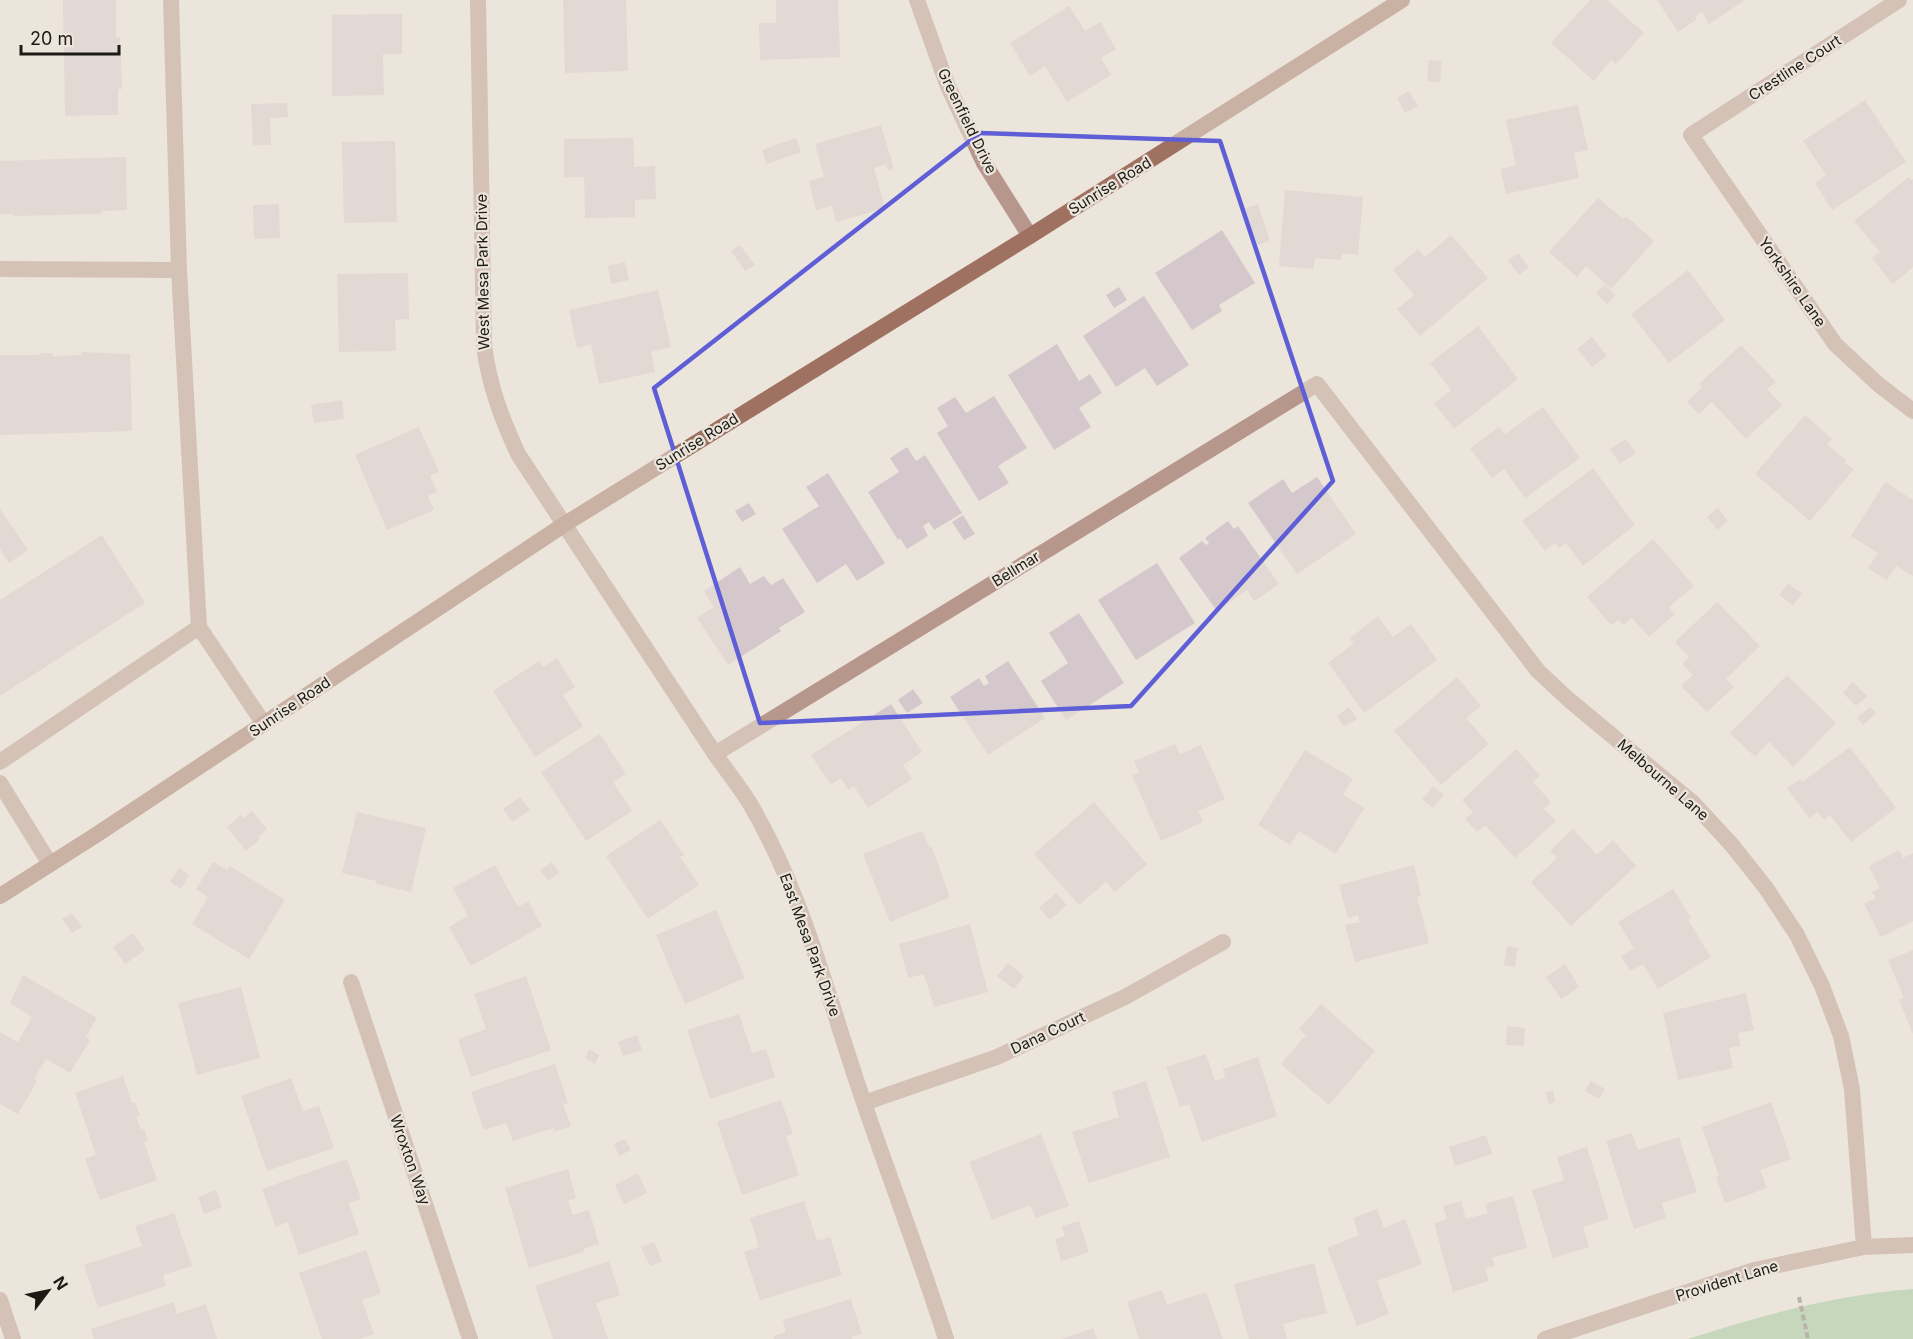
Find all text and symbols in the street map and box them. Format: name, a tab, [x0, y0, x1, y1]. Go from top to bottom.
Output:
scale bar	[21, 18, 118, 56]
text: 20 m	[30, 28, 73, 49]
street label: Crestline Court	[1745, 31, 1845, 105]
street label: Greenfield Drive	[934, 65, 1001, 177]
street label: Sunrise Road	[1065, 153, 1155, 219]
street label: West Mesa Park Drive	[472, 194, 493, 350]
street label: Yorkshire Lane	[1754, 233, 1830, 330]
street label: Sunrise Road	[652, 409, 742, 475]
street label: Bellmar	[988, 546, 1044, 591]
street label: Sunrise Road	[245, 672, 334, 741]
street label: Melbourne Lane	[1614, 735, 1713, 825]
street label: East Mesa Park Drive	[776, 871, 845, 1019]
street label: Dana Court	[1007, 1007, 1088, 1058]
street label: Wroxton Way	[386, 1112, 435, 1208]
street label: Provident Lane	[1673, 1256, 1780, 1305]
north arrow	[18, 1261, 78, 1321]
text: N	[49, 1273, 72, 1294]

